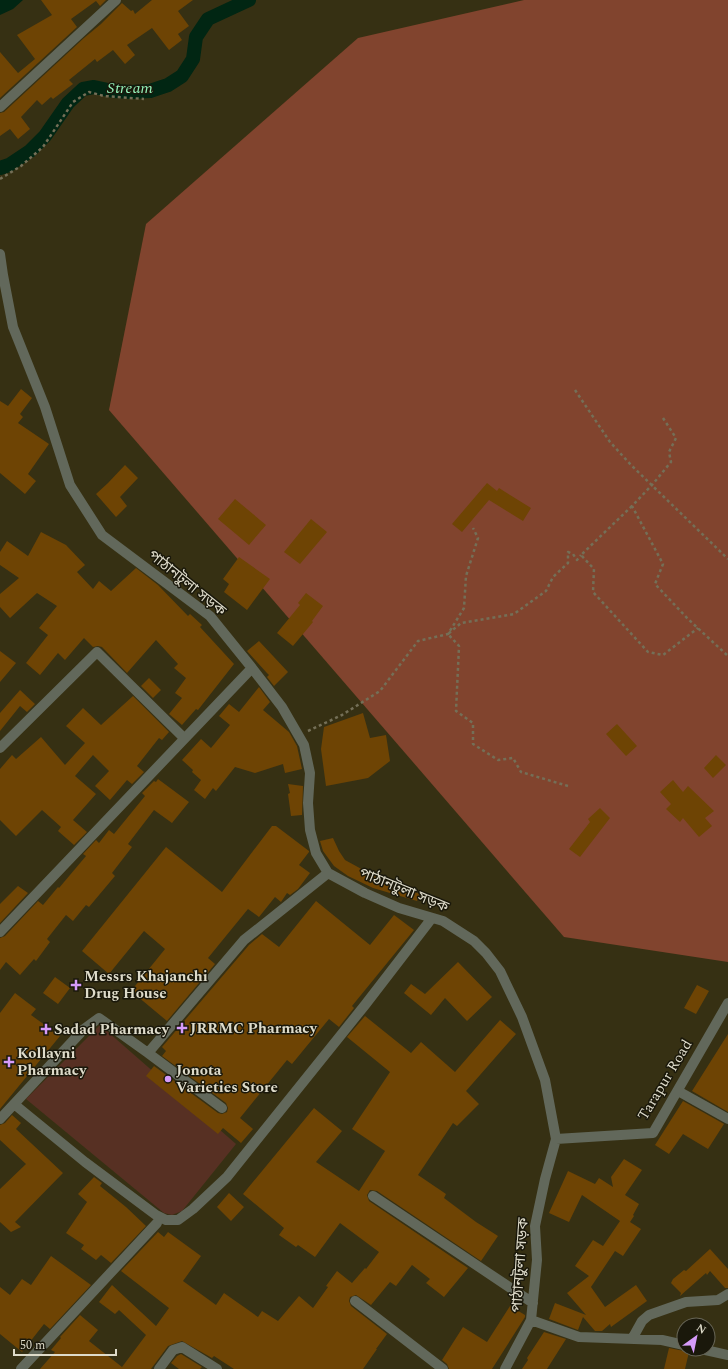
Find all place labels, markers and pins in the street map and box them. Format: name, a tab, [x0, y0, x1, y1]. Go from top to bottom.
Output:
place label: Messrs Khajanchi Drug House	[84, 965, 208, 1005]
marker: Messrs Khajanchi Drug House	[71, 980, 81, 990]
place label: JRRMC Pharmacy	[190, 1017, 318, 1040]
place label: Sadad Pharmacy	[54, 1018, 170, 1041]
marker: JRRMC Pharmacy	[177, 1023, 187, 1033]
marker: Sadad Pharmacy	[41, 1024, 51, 1034]
place label: Kollayni Pharmacy	[17, 1042, 87, 1082]
marker: Kollayni Pharmacy	[4, 1057, 14, 1067]
place label: Jonota Varieties Store	[176, 1059, 278, 1099]
marker: Jonota Varieties Store	[163, 1074, 173, 1084]

